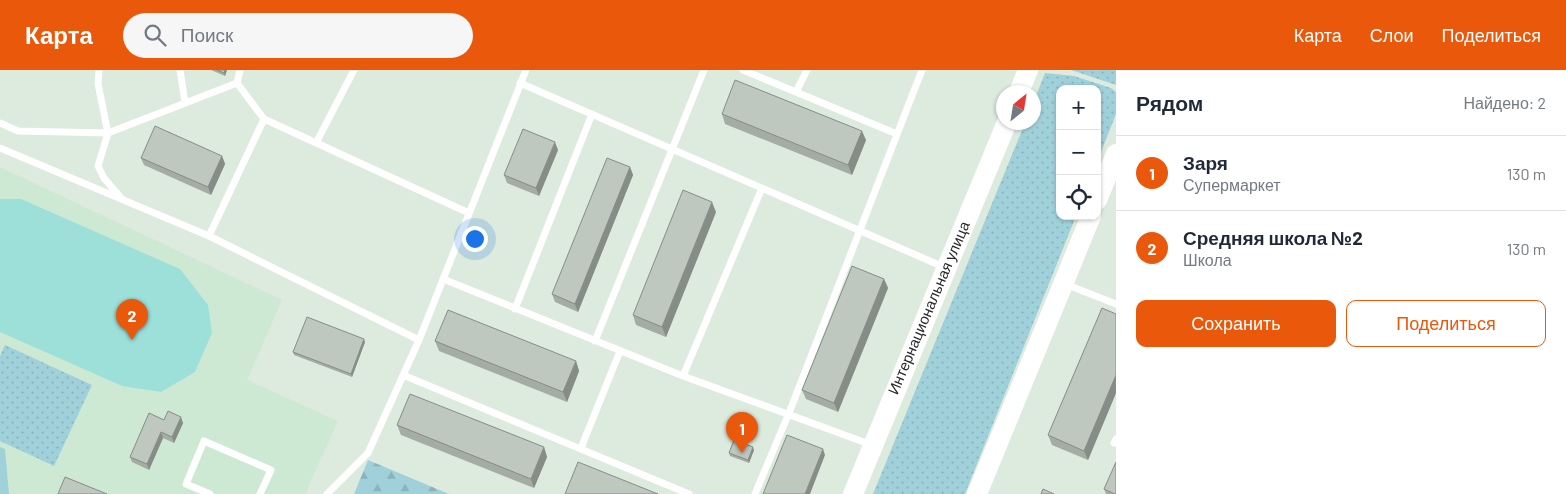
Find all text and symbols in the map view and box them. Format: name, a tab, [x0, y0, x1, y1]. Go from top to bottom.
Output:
search box	[123, 13, 473, 58]
text: Карта	[25, 20, 93, 49]
icon: search	[141, 21, 169, 49]
text: Поиск	[181, 23, 233, 46]
text: Карта	[1294, 24, 1342, 46]
text: Слои	[1370, 24, 1414, 46]
text: Поделиться	[1442, 24, 1541, 46]
north arrow	[996, 85, 1041, 130]
map controls	[1056, 85, 1101, 220]
button: +	[1056, 85, 1101, 130]
text: Рядом	[1136, 90, 1203, 115]
text: Найдено: 2	[1463, 93, 1546, 112]
button: −	[1056, 130, 1101, 175]
text: Заря	[1183, 151, 1228, 174]
text: 1	[1149, 164, 1155, 183]
text: 130 m	[1507, 164, 1546, 183]
button: locate	[1056, 175, 1101, 220]
text: Супермаркет	[1183, 175, 1281, 194]
street label: Интернациональная улица	[883, 218, 973, 397]
your location	[462, 226, 488, 252]
text: Средняя школа №2	[1183, 226, 1363, 249]
text: 2	[1148, 239, 1156, 258]
text: 130 m	[1507, 239, 1546, 258]
text: Школа	[1183, 250, 1232, 269]
pin: 2	[116, 299, 148, 340]
button: Сохранить	[1136, 300, 1336, 347]
button: Поделиться	[1346, 300, 1546, 347]
pin: 1	[726, 412, 758, 453]

